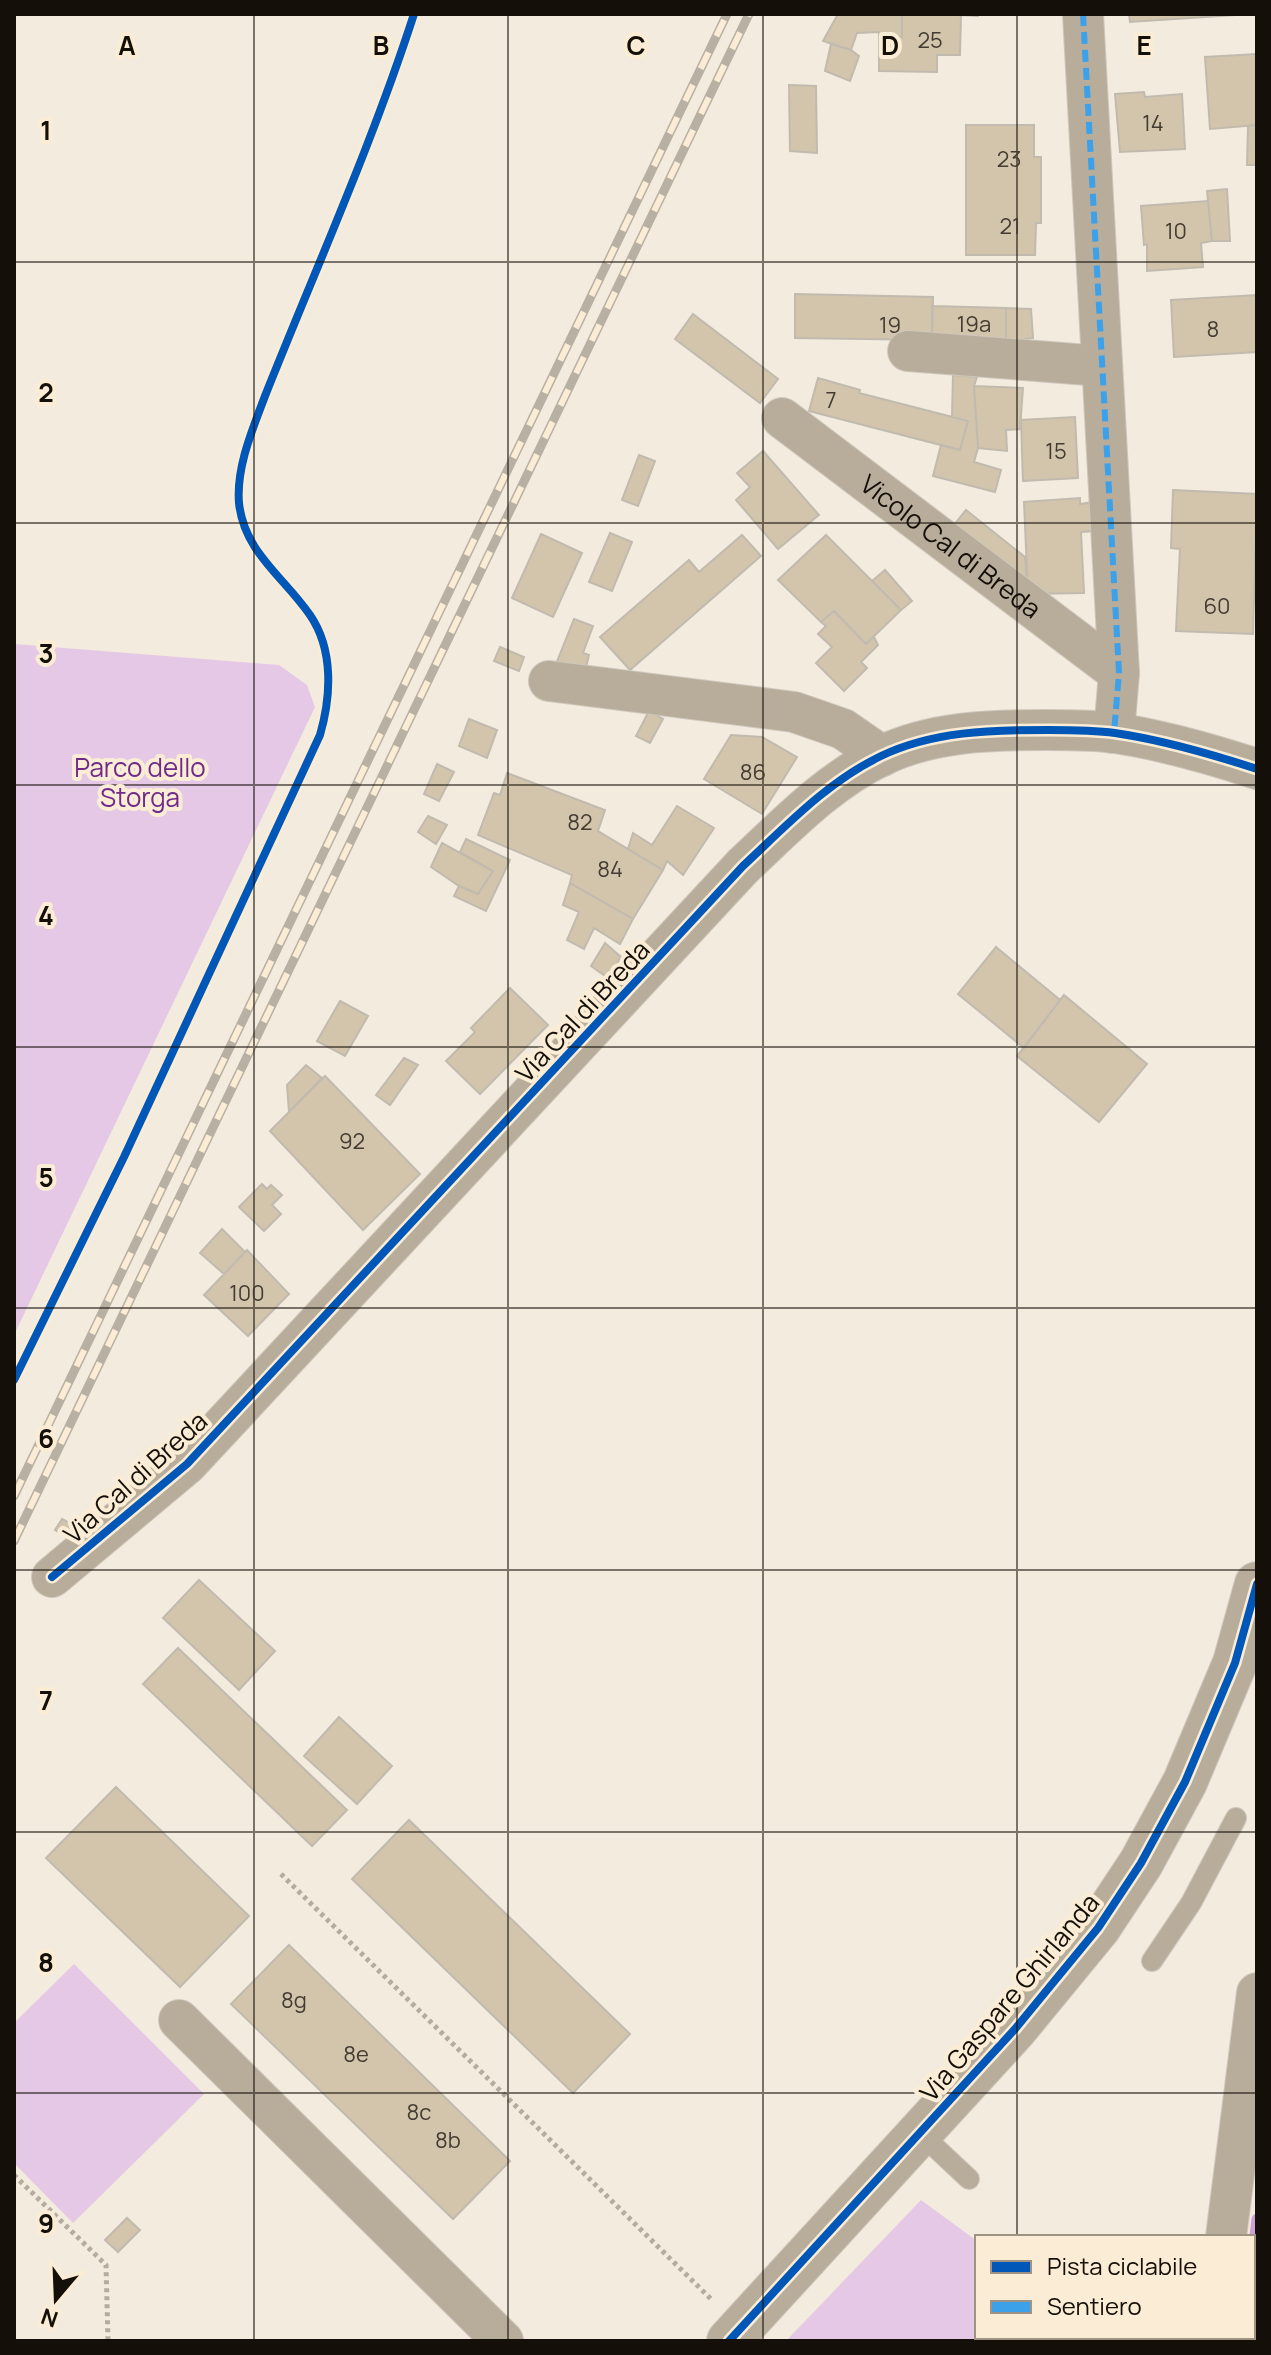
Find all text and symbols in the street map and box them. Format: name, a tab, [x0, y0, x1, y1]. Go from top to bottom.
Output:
house number: 25	[917, 25, 943, 55]
text: A	[118, 27, 136, 63]
text: B	[373, 27, 389, 63]
text: C	[626, 27, 646, 63]
text: D	[881, 27, 899, 63]
text: E	[1136, 27, 1152, 63]
house number: 14	[1142, 108, 1164, 138]
text: 1	[40, 112, 52, 148]
house number: 23	[997, 144, 1021, 174]
house number: 21	[999, 211, 1021, 241]
house number: 10	[1165, 216, 1187, 246]
house number: 19a	[957, 309, 991, 339]
house number: 19	[879, 310, 901, 340]
house number: 8	[1207, 314, 1219, 344]
text: 2	[38, 374, 54, 410]
house number: 7	[825, 385, 837, 415]
house number: 15	[1045, 436, 1067, 466]
street label: Vicolo Cal di Breda	[853, 466, 1049, 626]
house number: 60	[1203, 591, 1231, 621]
text: 3	[38, 635, 54, 671]
park label: Parco dello Storga	[74, 749, 206, 815]
house number: 86	[740, 757, 766, 787]
house number: 82	[567, 807, 593, 837]
house number: 84	[597, 854, 623, 884]
text: 4	[38, 897, 54, 933]
street label: Via Cal di Breda	[507, 932, 657, 1090]
house number: 92	[339, 1126, 365, 1156]
text: 5	[38, 1159, 54, 1195]
house number: 100	[229, 1278, 265, 1308]
street label: Via Cal di Breda	[55, 1403, 215, 1551]
text: 6	[38, 1420, 54, 1456]
text: 7	[39, 1682, 53, 1718]
street label: Via Gaspare Ghirlanda	[911, 1885, 1107, 2109]
text: 8	[38, 1944, 54, 1980]
house number: 8g	[281, 1985, 307, 2015]
house number: 8e	[343, 2039, 369, 2069]
house number: 8c	[407, 2097, 431, 2127]
house number: 8b	[435, 2125, 461, 2155]
text: 9	[38, 2205, 54, 2241]
legend	[975, 2235, 1255, 2339]
text: Pista ciclabile	[1047, 2249, 1197, 2282]
north arrow	[16, 2259, 96, 2339]
text: Sentiero	[1047, 2289, 1142, 2322]
text: N	[37, 2301, 62, 2335]

